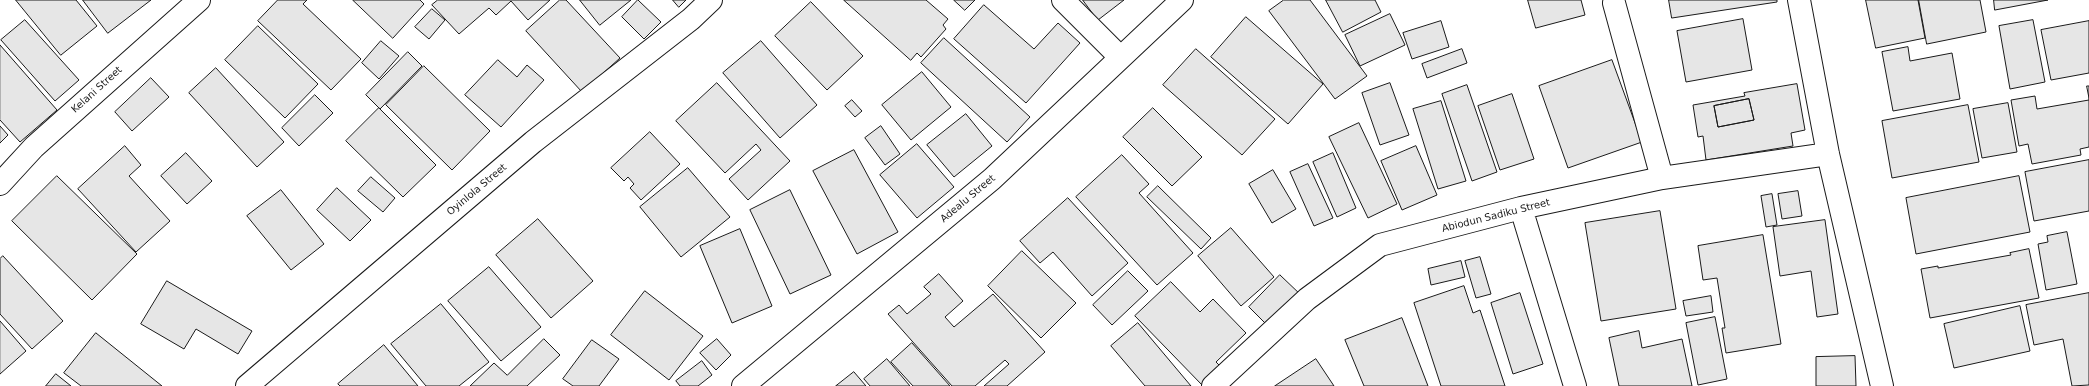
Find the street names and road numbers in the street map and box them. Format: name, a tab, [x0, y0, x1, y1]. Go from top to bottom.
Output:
street label: Kelani Street	[69, 64, 125, 116]
street label: Oyinlola Street	[445, 162, 509, 218]
street label: Adealu Street	[938, 173, 998, 225]
street label: Abiodun Sadiku Street	[1441, 197, 1551, 235]

